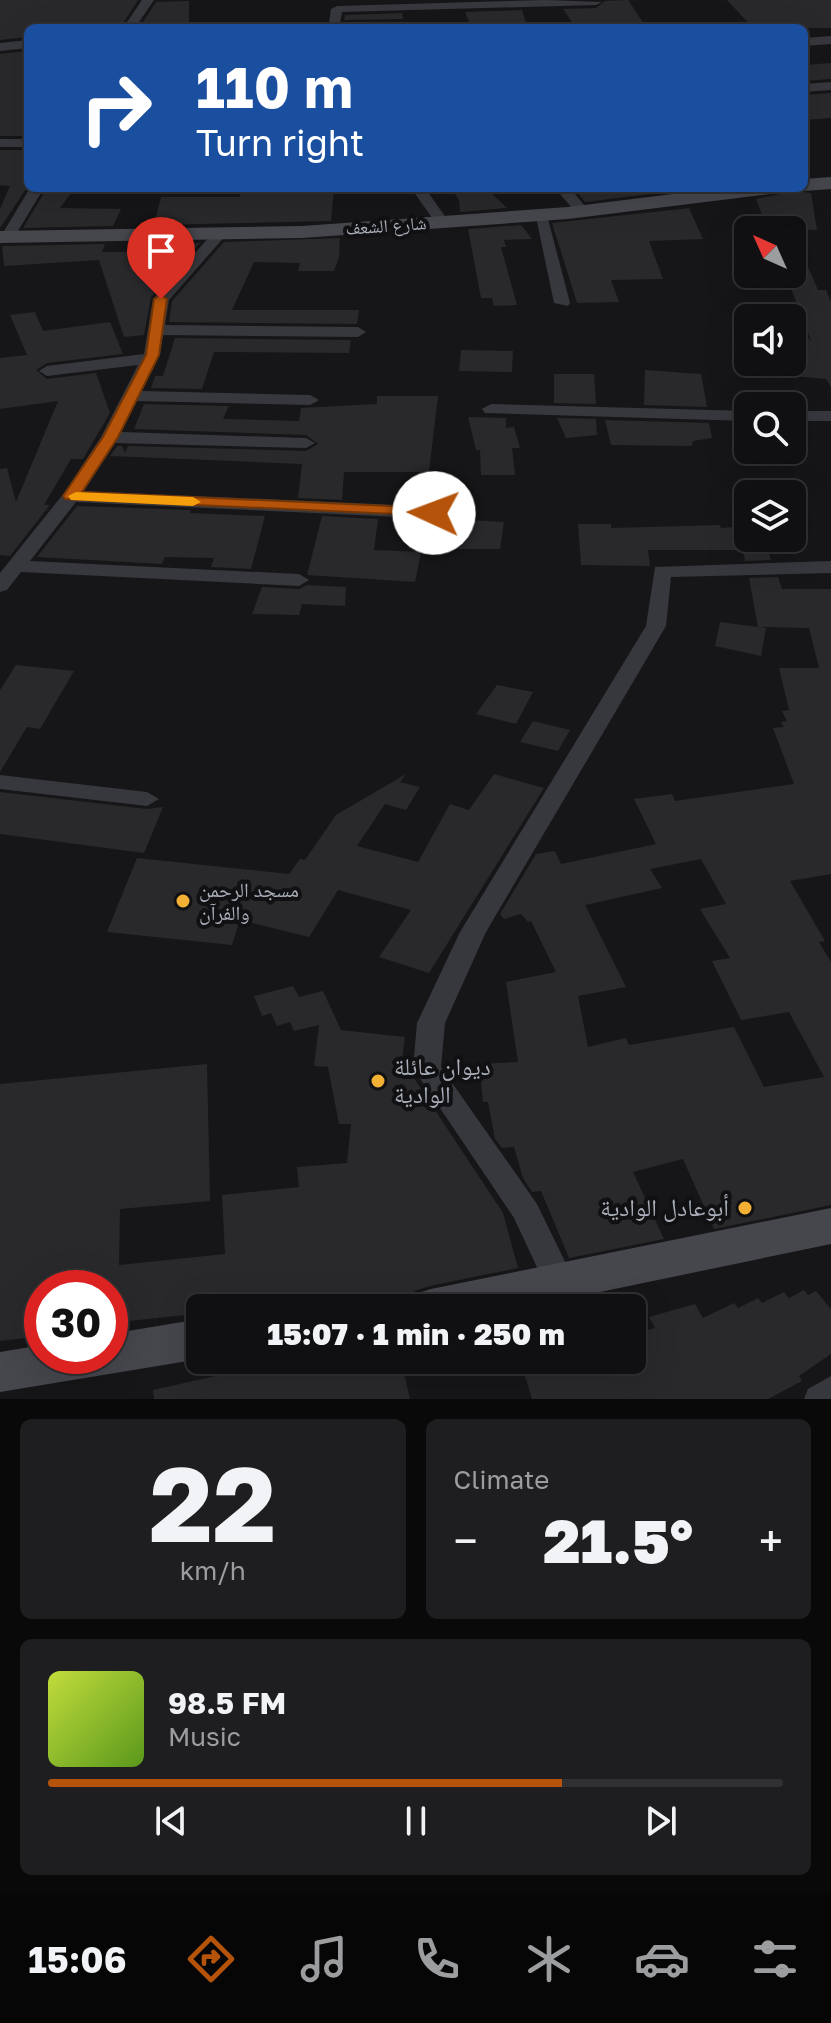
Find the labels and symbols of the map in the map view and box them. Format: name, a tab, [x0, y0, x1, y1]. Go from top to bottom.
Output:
street label: شارع الشعف	[345, 211, 427, 240]
north arrow	[734, 216, 806, 288]
pin	[127, 217, 195, 299]
position arrow	[392, 471, 476, 555]
place label: مسجد الرحمن والفرآن	[199, 877, 299, 925]
marker: مسجد الرحمن والفرآن	[174, 892, 192, 910]
place label: ديوان عائلة الوادية	[394, 1051, 491, 1108]
marker: ديوان عائلة الوادية	[369, 1072, 387, 1090]
place label: أبوعادل الوادية	[600, 1192, 729, 1222]
marker: أبوعادل الوادية	[736, 1199, 754, 1217]
speed limit sign: 30	[24, 1270, 128, 1374]

